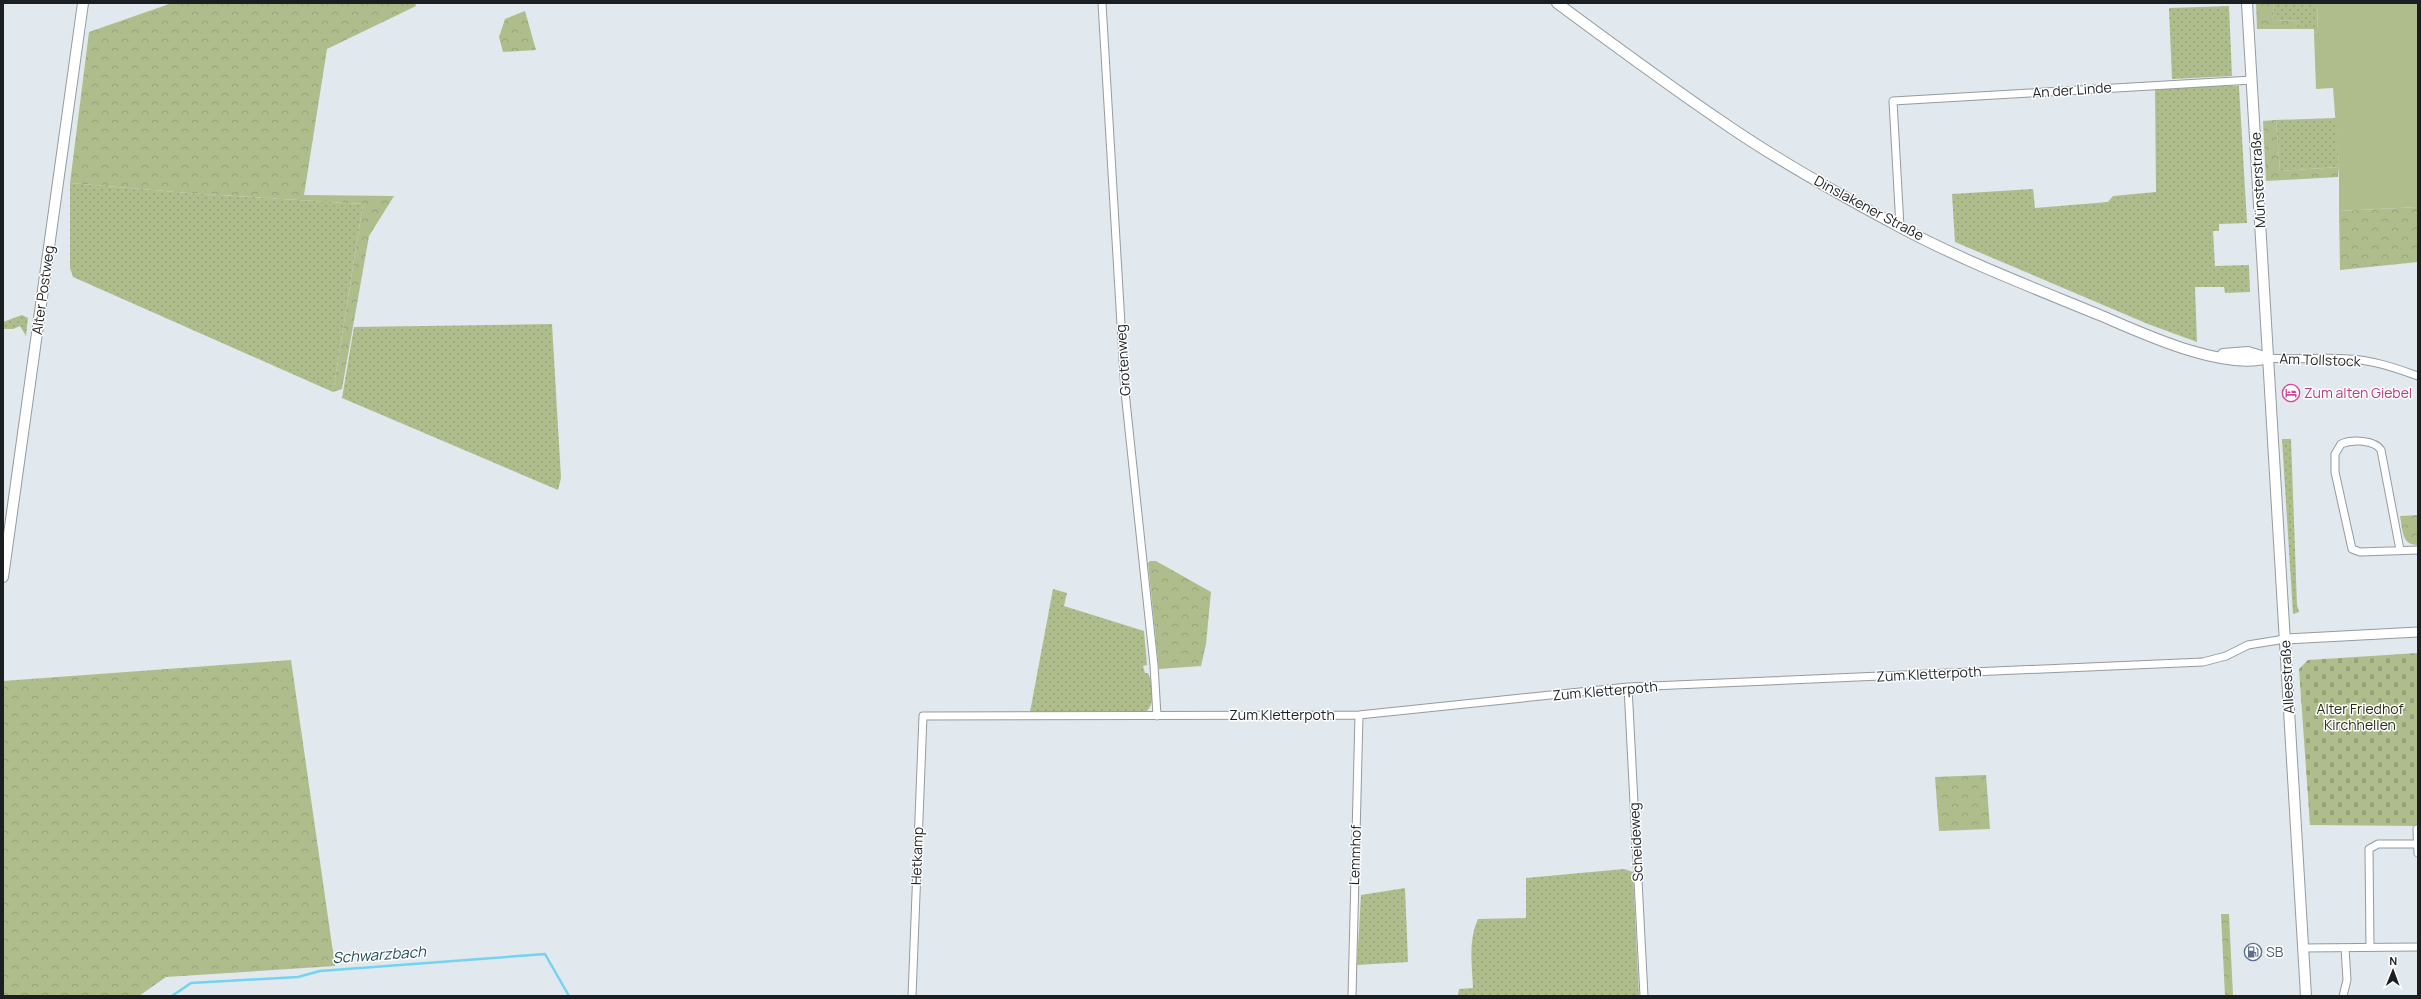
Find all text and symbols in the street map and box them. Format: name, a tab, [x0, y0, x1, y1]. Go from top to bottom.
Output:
street label: An der Linde	[2032, 77, 2112, 102]
street label: Münsterstraße	[2245, 132, 2270, 229]
street label: Dinslakener Straße	[1811, 171, 1927, 245]
street label: Alter Postweg	[27, 244, 58, 336]
street label: Grotenweg	[1111, 324, 1134, 396]
street label: Am Tollstock	[2279, 349, 2362, 370]
hotel icon: Zum alten Giebel	[2281, 383, 2301, 403]
place label: Zum alten Giebel	[2304, 383, 2412, 402]
street label: Alleestraße	[2275, 640, 2298, 714]
street label: Zum Kletterpoth	[1876, 661, 1982, 686]
street label: Zum Kletterpoth	[1552, 676, 1658, 705]
park label: Alter Friedhof Kirchhellen	[2317, 699, 2403, 734]
street label: Zum Kletterpoth	[1229, 705, 1335, 724]
street label: Scheideweg	[1624, 802, 1647, 882]
street label: Lemmhof	[1344, 824, 1365, 886]
street label: Hetkamp	[906, 827, 927, 885]
water label: Schwarzbach	[332, 941, 427, 968]
fuel station icon: SB	[2243, 942, 2263, 962]
place label: SB	[2266, 942, 2284, 961]
north arrow	[2373, 951, 2413, 991]
text: N	[2389, 953, 2397, 968]

